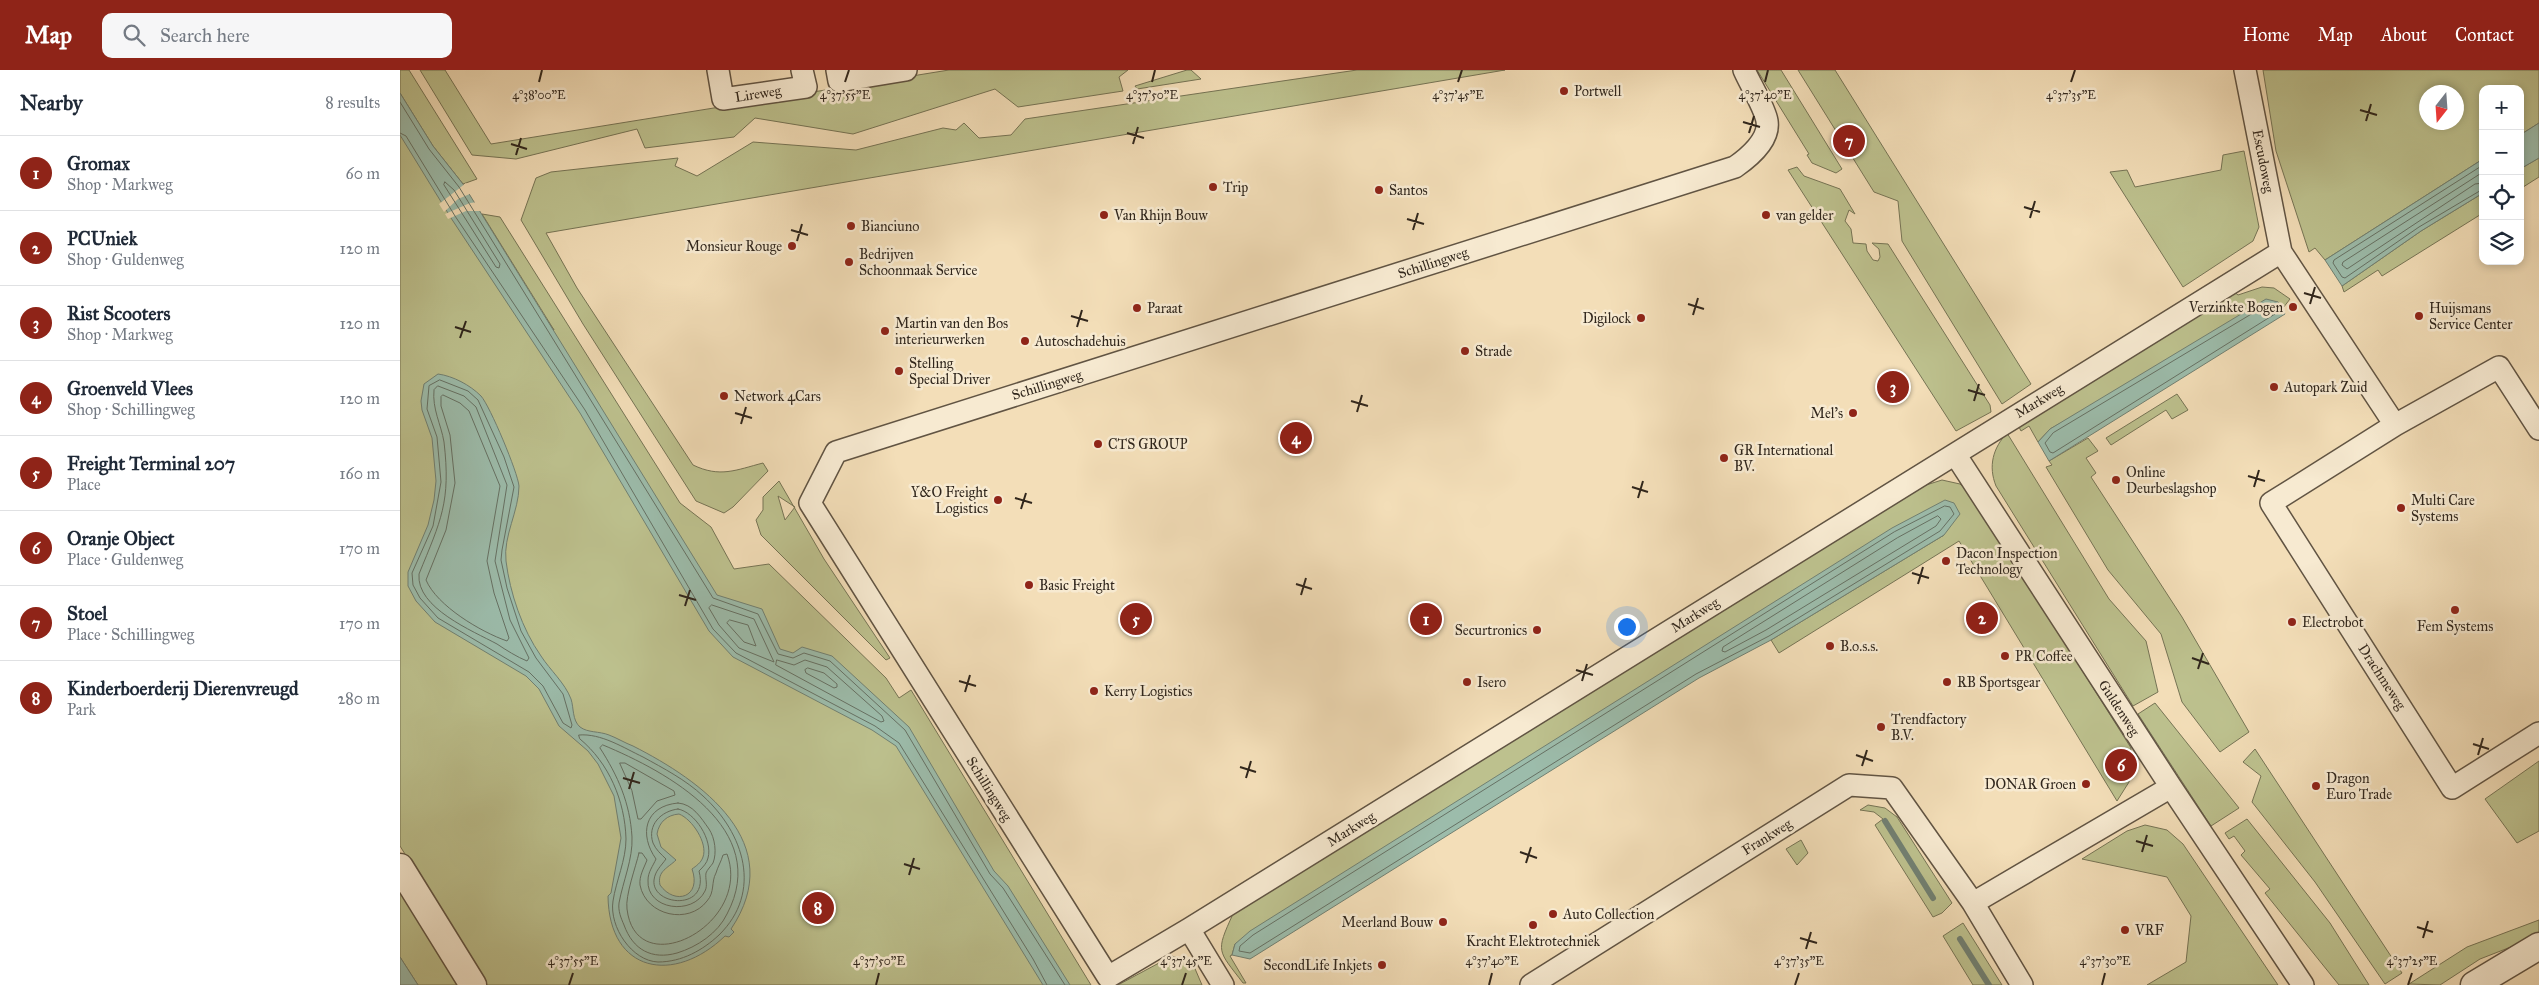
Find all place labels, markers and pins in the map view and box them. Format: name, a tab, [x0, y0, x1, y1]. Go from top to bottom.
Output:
place label: Portwell	[1574, 83, 1622, 100]
marker: Portwell	[1558, 85, 1570, 97]
pin: 7	[1833, 122, 1865, 160]
place label: Trip	[1223, 179, 1248, 196]
marker: Trip	[1207, 181, 1219, 193]
place label: Santos	[1389, 182, 1428, 199]
marker: Santos	[1373, 184, 1385, 196]
place label: Van Rhijn Bouw	[1113, 207, 1208, 224]
place label: van gelder	[1775, 207, 1834, 224]
marker: Van Rhijn Bouw	[1098, 209, 1110, 221]
marker: van gelder	[1760, 209, 1772, 221]
place label: Bianciuno	[861, 218, 919, 235]
marker: Bianciuno	[845, 220, 857, 232]
place label: Monsieur Rouge	[686, 238, 782, 255]
marker: Monsieur Rouge	[786, 240, 798, 252]
place label: Bedrijven Schoonmaak Service	[859, 246, 977, 279]
marker: Bedrijven Schoonmaak Service	[843, 256, 855, 268]
place label: Verzinkte Bogen	[2188, 299, 2283, 316]
place label: Paraat	[1147, 300, 1183, 317]
place label: Huijsmans Service Center	[2429, 300, 2513, 333]
marker: Verzinkte Bogen	[2287, 301, 2299, 313]
marker: Paraat	[1131, 302, 1143, 314]
place label: Digilock	[1582, 310, 1631, 327]
marker: Huijsmans Service Center	[2413, 310, 2425, 322]
marker: Digilock	[1635, 312, 1647, 324]
place label: Martin van den Bos interieurwerken	[895, 315, 1008, 348]
marker: Martin van den Bos interieurwerken	[879, 325, 891, 337]
place label: Autoschadehuis	[1034, 333, 1126, 350]
marker: Autoschadehuis	[1019, 335, 1031, 347]
place label: Strade	[1475, 343, 1512, 360]
marker: Strade	[1459, 345, 1471, 357]
place label: Stelling Special Driver	[909, 355, 991, 388]
marker: Stelling Special Driver	[893, 365, 905, 377]
pin: 3	[1877, 368, 1909, 406]
place label: Autopark Zuid	[2283, 379, 2367, 396]
marker: Autopark Zuid	[2268, 381, 2280, 393]
place label: Network 4Cars	[734, 388, 821, 405]
marker: Network 4Cars	[718, 390, 730, 402]
place label: Mel's	[1811, 405, 1843, 422]
marker: Mel's	[1847, 407, 1859, 419]
pin: 4	[1280, 419, 1312, 457]
place label: CTS GROUP	[1108, 436, 1188, 453]
marker: CTS GROUP	[1092, 438, 1104, 450]
place label: GR International BV.	[1734, 442, 1834, 475]
marker: GR International BV.	[1718, 452, 1730, 464]
place label: Online Deurbeslagshop	[2126, 464, 2217, 497]
marker: Online Deurbeslagshop	[2110, 474, 2122, 486]
place label: Y&O Freight Logistics	[911, 484, 988, 517]
place label: Multi Care Systems	[2411, 492, 2475, 525]
marker: Y&O Freight Logistics	[992, 494, 1004, 506]
marker: Multi Care Systems	[2395, 502, 2407, 514]
place label: Dacon Inspection Technology	[1956, 545, 2058, 578]
marker: Dacon Inspection Technology	[1940, 555, 1952, 567]
place label: Basic Freight	[1039, 577, 1115, 594]
marker: Basic Freight	[1023, 579, 1035, 591]
pin: 2	[1966, 599, 1998, 637]
pin: 5	[1120, 600, 1152, 638]
pin: 1	[1410, 600, 1442, 638]
marker: Fem Systems	[2449, 604, 2461, 616]
place label: Electrobot	[2302, 614, 2364, 631]
marker: Electrobot	[2286, 616, 2298, 628]
place label: Fem Systems	[2417, 618, 2493, 635]
place label: Securtronics	[1455, 622, 1527, 639]
marker: Securtronics	[1531, 624, 1543, 636]
place label: B.o.s.s.	[1840, 638, 1878, 655]
marker: B.o.s.s.	[1824, 640, 1836, 652]
place label: PR Coffee	[2015, 648, 2073, 665]
marker: PR Coffee	[1999, 650, 2011, 662]
place label: Isero	[1477, 674, 1506, 691]
place label: RB Sportsgear	[1957, 674, 2041, 691]
marker: Isero	[1461, 676, 1473, 688]
marker: RB Sportsgear	[1941, 676, 1953, 688]
place label: Kerry Logistics	[1104, 683, 1192, 700]
marker: Kerry Logistics	[1088, 685, 1100, 697]
place label: Trendfactory B.V.	[1891, 711, 1967, 744]
marker: Trendfactory B.V.	[1875, 721, 1887, 733]
pin: 6	[2105, 746, 2137, 784]
place label: Dragon Euro Trade	[2326, 770, 2392, 803]
place label: DONAR Groen	[1984, 776, 2076, 793]
marker: DONAR Groen	[2080, 778, 2092, 790]
marker: Dragon Euro Trade	[2310, 780, 2322, 792]
pin: 8	[802, 889, 834, 927]
place label: Auto Collection	[1562, 906, 1655, 923]
marker: Auto Collection	[1547, 908, 1559, 920]
place label: Meerland Bouw	[1342, 914, 1434, 931]
marker: Meerland Bouw	[1437, 916, 1449, 928]
marker: Kracht Elektrotechniek	[1527, 919, 1539, 931]
place label: VRF	[2134, 922, 2164, 939]
marker: VRF	[2119, 924, 2131, 936]
place label: Kracht Elektrotechniek	[1466, 933, 1601, 950]
place label: SecondLife Inkjets	[1263, 957, 1372, 974]
marker: SecondLife Inkjets	[1376, 959, 1388, 971]

